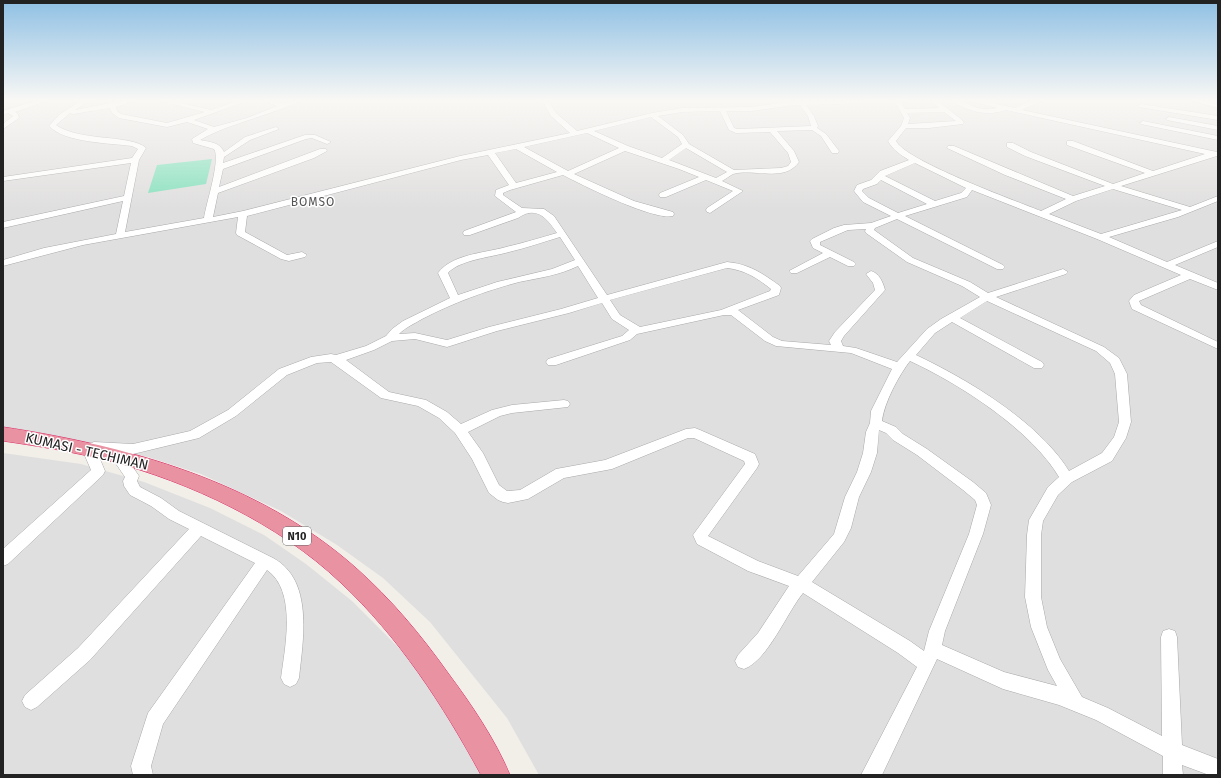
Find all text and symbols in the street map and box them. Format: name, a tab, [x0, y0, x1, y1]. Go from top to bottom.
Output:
district label: BOMSO	[291, 195, 335, 209]
street label: KUMASI - TECHIMAN	[24, 429, 150, 474]
road number: N10	[283, 527, 311, 545]

